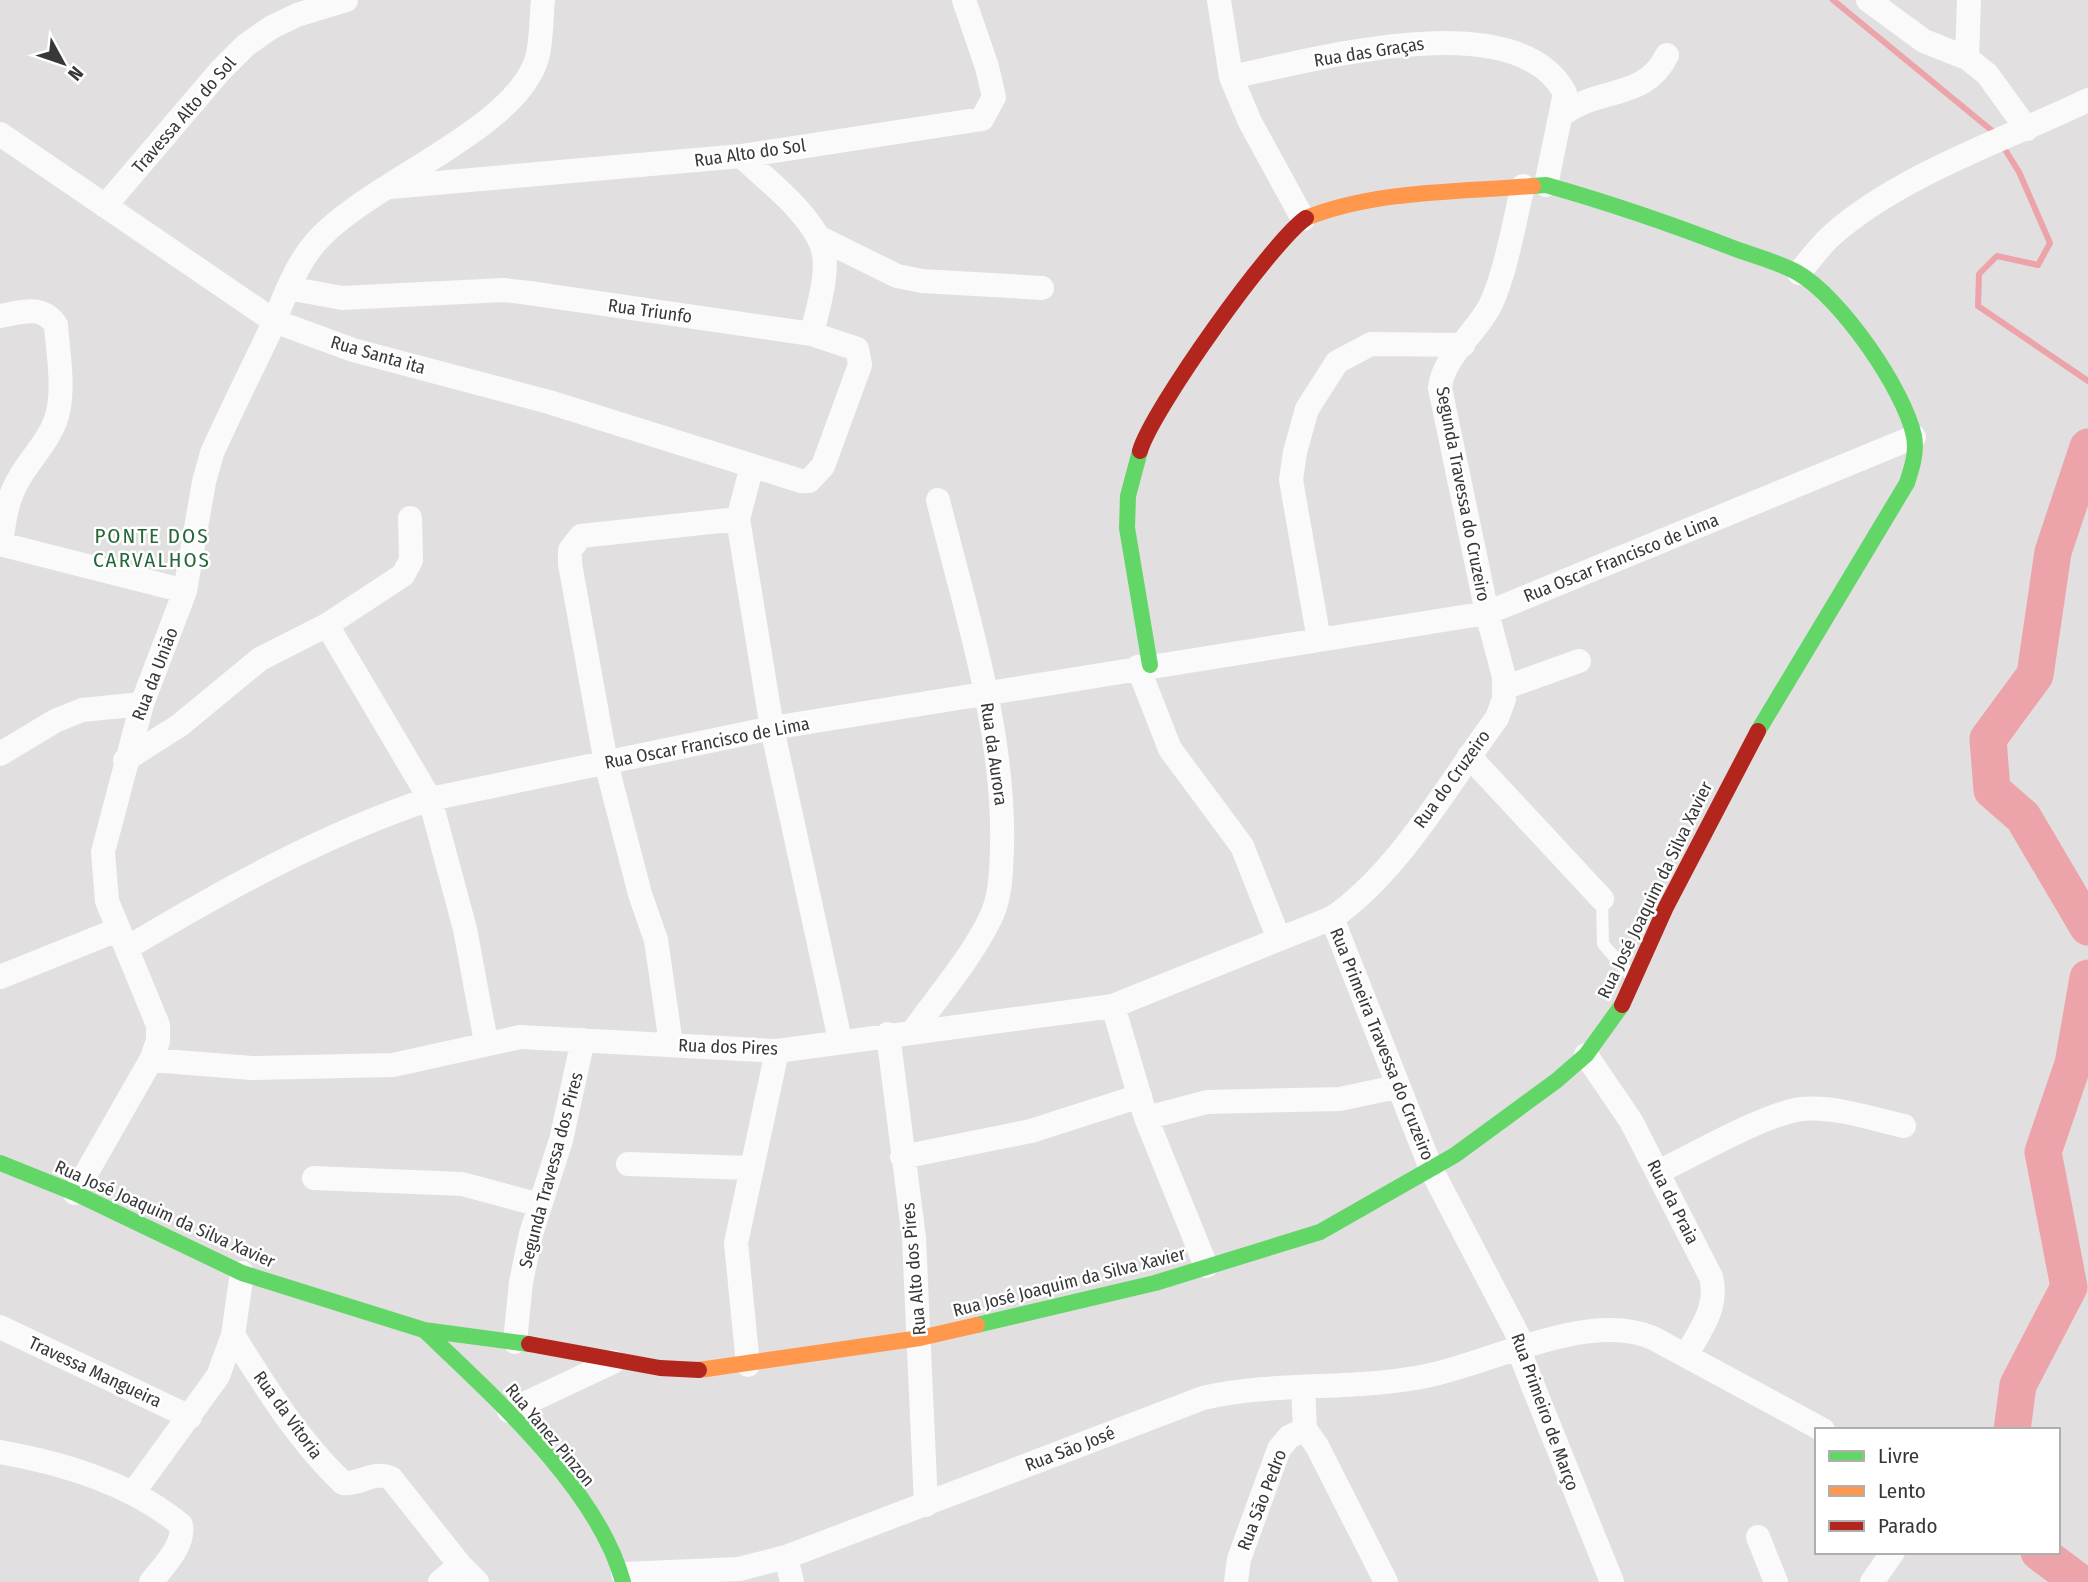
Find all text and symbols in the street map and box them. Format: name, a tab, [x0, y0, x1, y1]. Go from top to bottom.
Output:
north arrow	[28, 28, 98, 98]
street label: Rua das Graças	[1312, 32, 1426, 72]
street label: Travessa Alto do Sol	[127, 52, 241, 178]
text: N	[63, 62, 88, 85]
street label: Rua Alto do Sol	[693, 134, 807, 172]
street label: Rua Triunfo	[607, 294, 693, 328]
street label: Rua Santa ita	[328, 331, 428, 379]
street label: Segunda Travessa do Cruzeiro	[1431, 385, 1495, 603]
street label: Rua Oscar Francisco de Lima	[1520, 509, 1722, 607]
district label: PONTE DOS CARVALHOS	[93, 523, 211, 573]
street label: Rua da União	[127, 624, 183, 724]
street label: Rua da Aurora	[976, 701, 1012, 807]
street label: Rua Oscar Francisco de Lima	[603, 712, 812, 774]
street label: Rua do Cruzeiro	[1409, 726, 1495, 832]
street label: Rua José Joaquim da Silva Xavier	[1593, 777, 1718, 1002]
street label: Rua Primeira Travessa do Cruzeiro	[1325, 925, 1439, 1163]
street label: Rua dos Pires	[678, 1034, 778, 1060]
street label: Segunda Travessa dos Pires	[514, 1069, 588, 1270]
street label: Rua José Joaquim da Silva Xavier	[52, 1155, 279, 1273]
street label: Rua da Praia	[1642, 1156, 1704, 1248]
street label: Rua Alto dos Pires	[897, 1201, 931, 1336]
street label: Rua José Joaquim da Silva Xavier	[951, 1242, 1188, 1322]
street label: Rua Primeiro de Março	[1506, 1330, 1584, 1494]
street label: Travessa Mangueira	[25, 1332, 165, 1412]
street label: Rua da Vitoria	[249, 1367, 327, 1463]
street label: Rua Yanez Pinzon	[501, 1379, 599, 1491]
street label: Rua São José	[1022, 1422, 1118, 1476]
legend	[1815, 1428, 2060, 1554]
text: Livre	[1878, 1443, 1919, 1469]
street label: Rua São Pedro	[1233, 1446, 1291, 1554]
text: Lento	[1878, 1478, 1926, 1504]
text: Parado	[1878, 1513, 1937, 1539]

